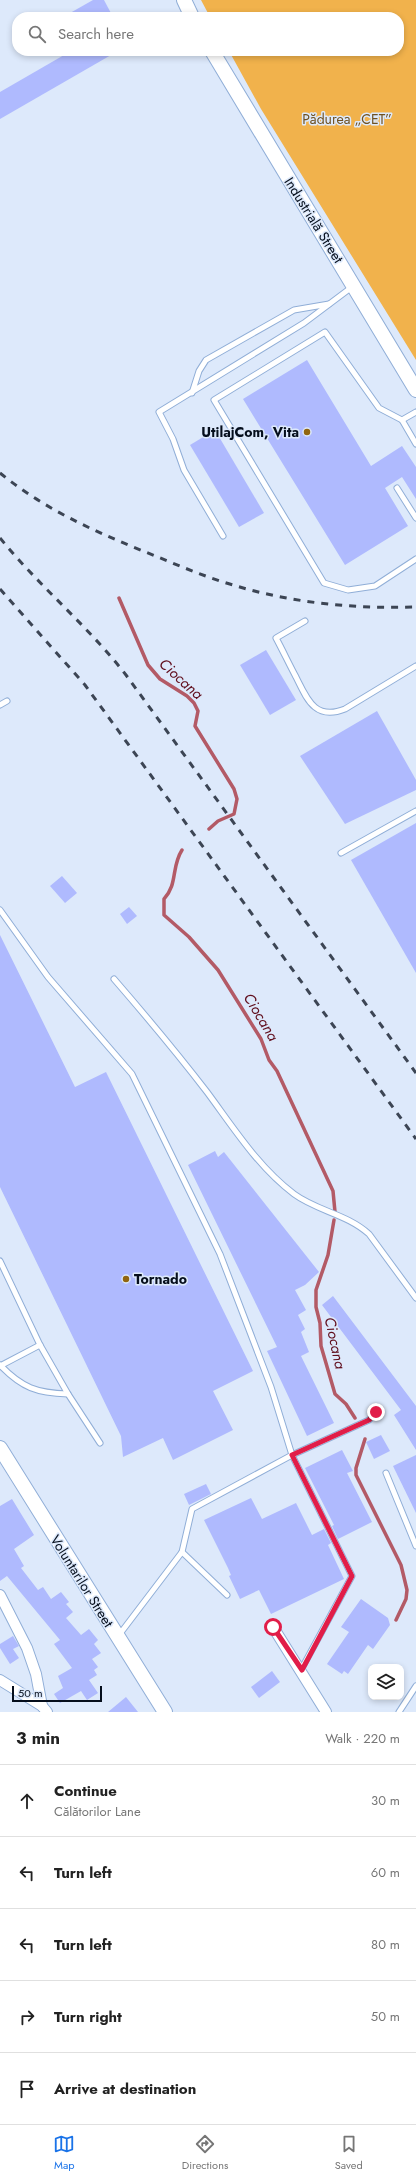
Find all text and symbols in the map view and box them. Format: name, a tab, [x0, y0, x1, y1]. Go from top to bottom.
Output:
search box	[12, 12, 404, 56]
icon: search	[26, 23, 48, 45]
text: Search here	[58, 23, 134, 45]
park label: Pădurea „CET”	[302, 109, 392, 129]
street label: Industrială Street	[280, 173, 349, 267]
place label: UtilajCom, Vita	[201, 422, 299, 442]
marker: UtilajCom, Vita	[302, 427, 312, 437]
water label: Ciocana	[154, 653, 209, 705]
water label: Ciocana	[238, 989, 284, 1046]
place label: Tornado	[134, 1269, 187, 1289]
marker: Tornado	[121, 1274, 131, 1284]
water label: Ciocana	[319, 1315, 351, 1372]
route end	[367, 1403, 385, 1421]
street label: Voluntarilor Street	[46, 1531, 119, 1632]
route start	[264, 1618, 282, 1636]
map controls	[368, 1664, 404, 1700]
button: layers	[368, 1664, 404, 1700]
scale bar	[12, 1684, 102, 1703]
text: 50 m	[18, 1685, 43, 1701]
text: 3 min	[16, 1726, 60, 1750]
text: Walk · 220 m	[325, 1729, 400, 1748]
text: Continue	[54, 1780, 117, 1802]
icon: ahead	[16, 1790, 38, 1812]
text: 30 m	[371, 1791, 400, 1810]
text: Călătorilor Lane	[54, 1802, 141, 1821]
icon: left	[16, 1862, 38, 1884]
text: Turn left	[54, 1862, 112, 1884]
text: 60 m	[371, 1863, 400, 1882]
icon: left	[16, 1934, 38, 1956]
text: Turn left	[54, 1934, 112, 1956]
text: 80 m	[371, 1935, 400, 1954]
icon: right	[16, 2006, 38, 2028]
text: Turn right	[54, 2006, 122, 2028]
text: 50 m	[371, 2007, 400, 2026]
icon: arrive	[16, 2078, 38, 2100]
text: Arrive at destination	[54, 2078, 196, 2100]
tab: Map	[53, 2133, 75, 2173]
tab: Directions	[182, 2133, 228, 2173]
tab: Saved	[335, 2133, 363, 2173]

